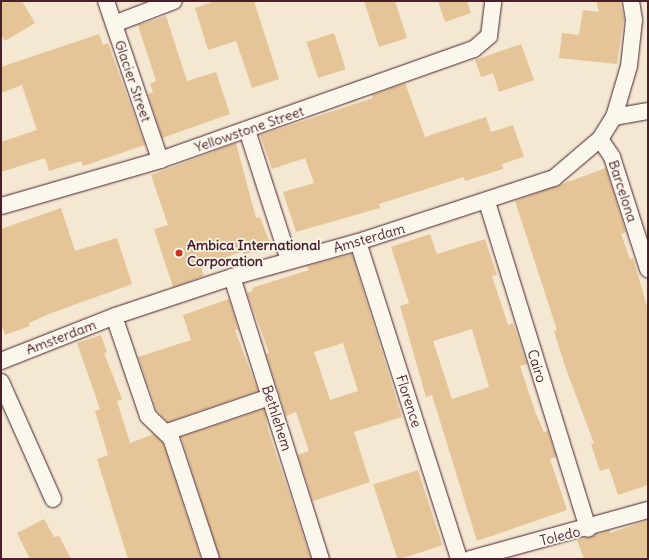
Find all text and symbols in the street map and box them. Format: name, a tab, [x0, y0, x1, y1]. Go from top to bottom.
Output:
street label: Glacier Street	[111, 38, 155, 124]
street label: Yellowstone Street	[192, 102, 306, 156]
street label: Barcelona	[605, 158, 641, 224]
street label: Amsterdam	[331, 220, 407, 256]
place label: Ambica International Corporation	[187, 237, 320, 270]
marker: Ambica International Corporation	[174, 248, 184, 258]
street label: Amsterdam	[24, 316, 98, 358]
street label: Cairo	[524, 347, 550, 385]
street label: Florence	[393, 373, 425, 429]
street label: Bethlehem	[258, 383, 296, 453]
street label: Toledo	[538, 523, 582, 549]

